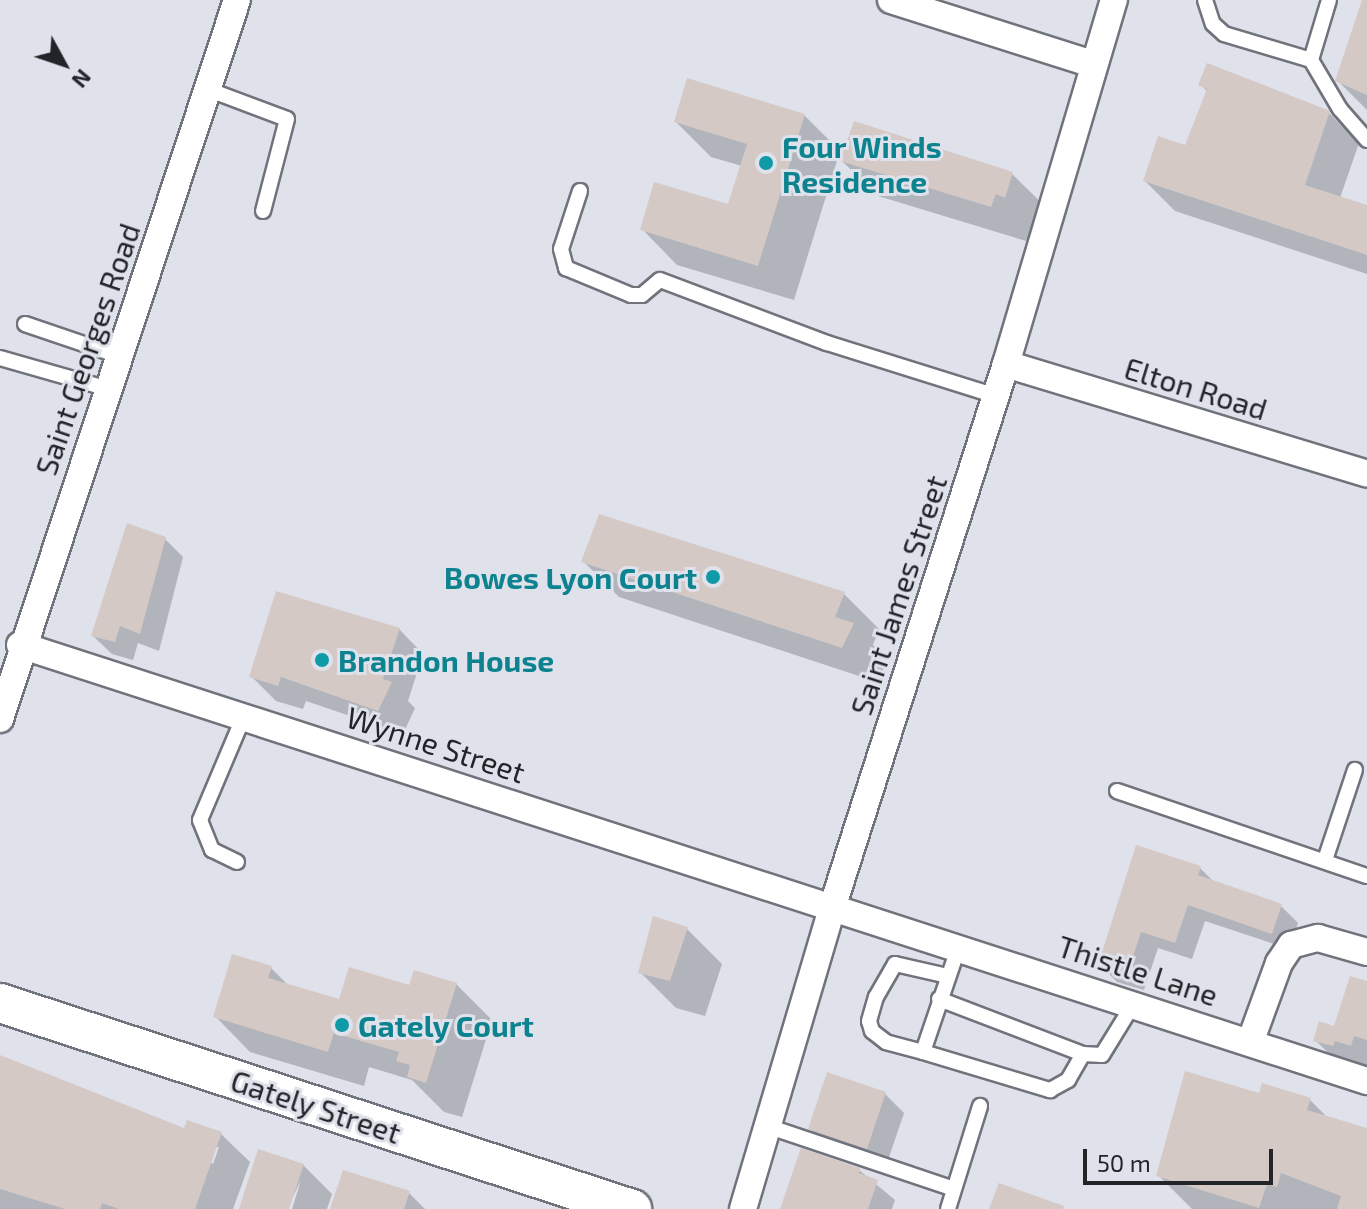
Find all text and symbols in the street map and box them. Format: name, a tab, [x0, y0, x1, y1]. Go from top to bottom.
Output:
north arrow	[24, 24, 104, 104]
text: N	[67, 65, 97, 94]
place label: Four Winds Residence	[782, 128, 942, 198]
marker: Four Winds Residence	[757, 154, 775, 172]
street label: Saint Georges Road	[27, 218, 147, 480]
street label: Elton Road	[1120, 349, 1272, 427]
street label: Saint James Street	[842, 470, 954, 720]
place label: Bowes Lyon Court	[444, 559, 697, 595]
marker: Bowes Lyon Court	[704, 568, 722, 586]
place label: Brandon House	[338, 642, 554, 678]
marker: Brandon House	[313, 651, 331, 669]
street label: Wynne Street	[342, 698, 530, 790]
street label: Thistle Lane	[1053, 927, 1223, 1013]
place label: Gately Court	[358, 1007, 535, 1043]
marker: Gately Court	[333, 1016, 351, 1034]
street label: Gately Street	[226, 1062, 406, 1150]
scale bar	[1087, 1133, 1277, 1183]
text: 50 m	[1097, 1148, 1151, 1177]

